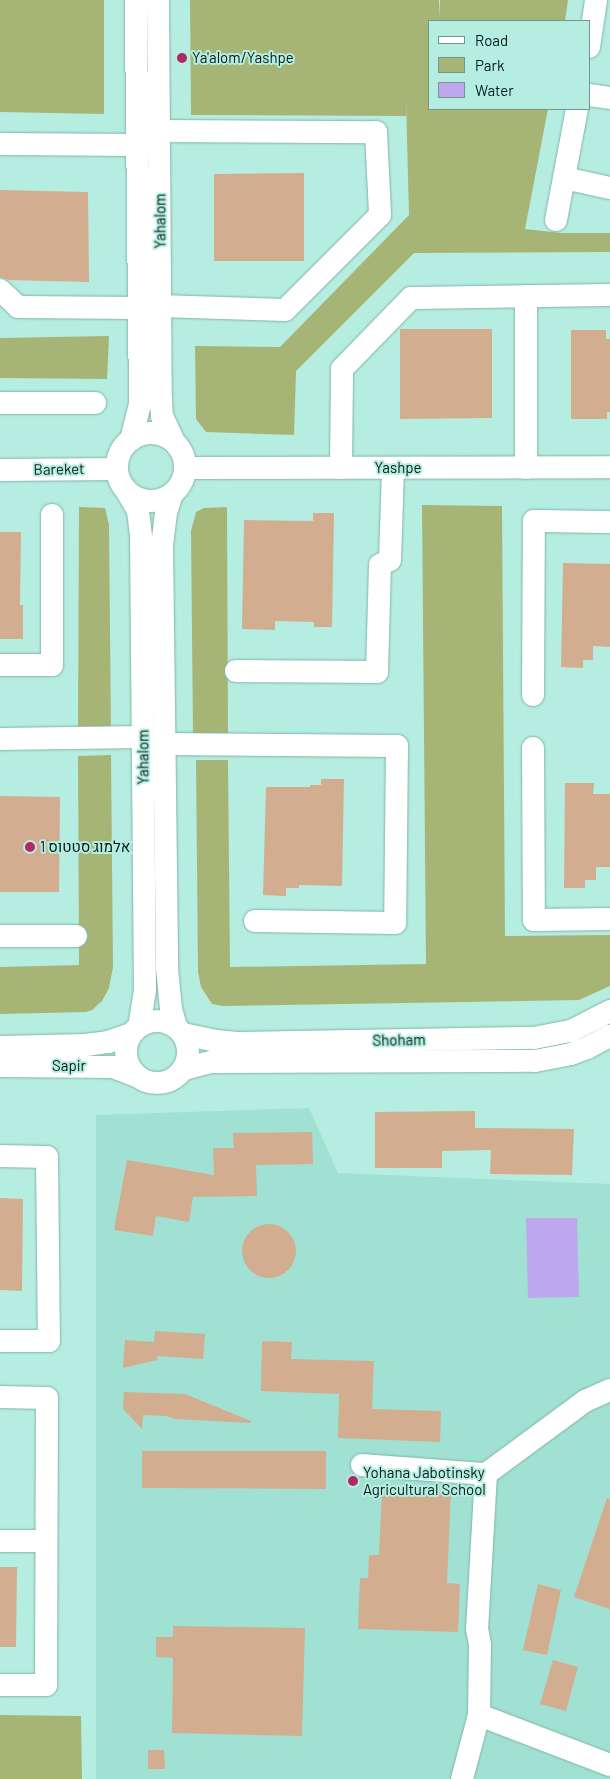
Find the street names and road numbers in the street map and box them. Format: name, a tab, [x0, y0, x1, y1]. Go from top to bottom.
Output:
street label: Yahalom	[151, 193, 169, 249]
street label: Yashpe	[375, 459, 421, 477]
street label: Bareket	[33, 460, 85, 478]
street label: Yahalom	[134, 729, 152, 785]
street label: Shoham	[372, 1031, 426, 1049]
street label: Sapir	[52, 1057, 86, 1075]

